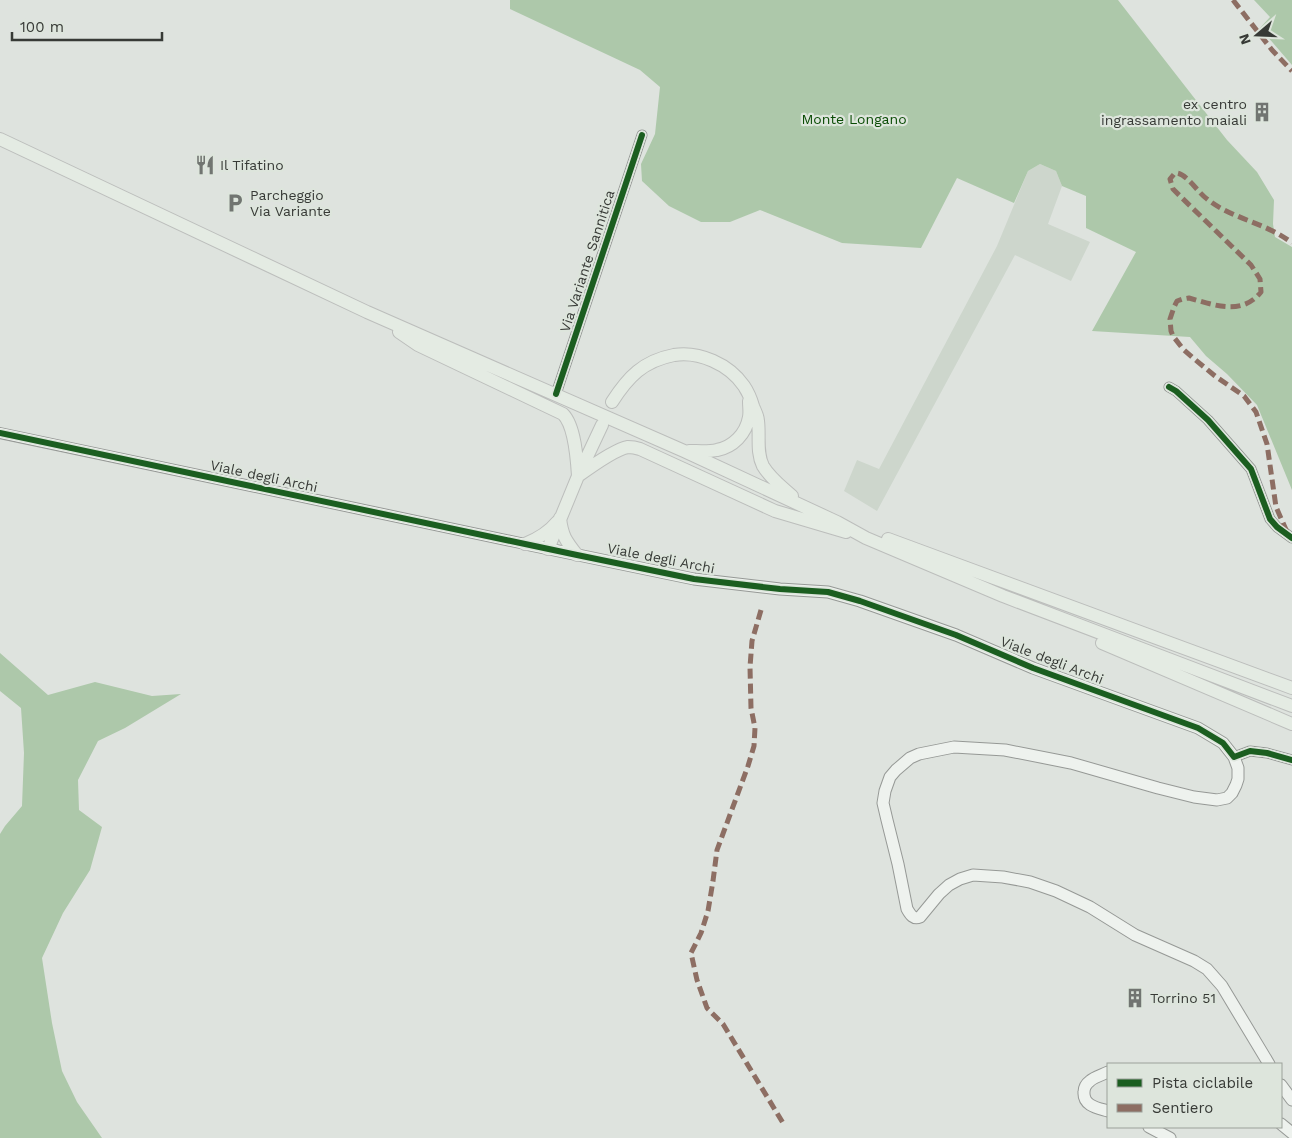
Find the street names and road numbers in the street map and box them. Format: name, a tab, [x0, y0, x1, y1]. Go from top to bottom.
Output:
street label: Via Variante Sannitica	[556, 188, 618, 334]
street label: Viale degli Archi	[209, 457, 319, 495]
street label: Viale degli Archi	[606, 540, 716, 576]
street label: Viale degli Archi	[998, 633, 1106, 687]

